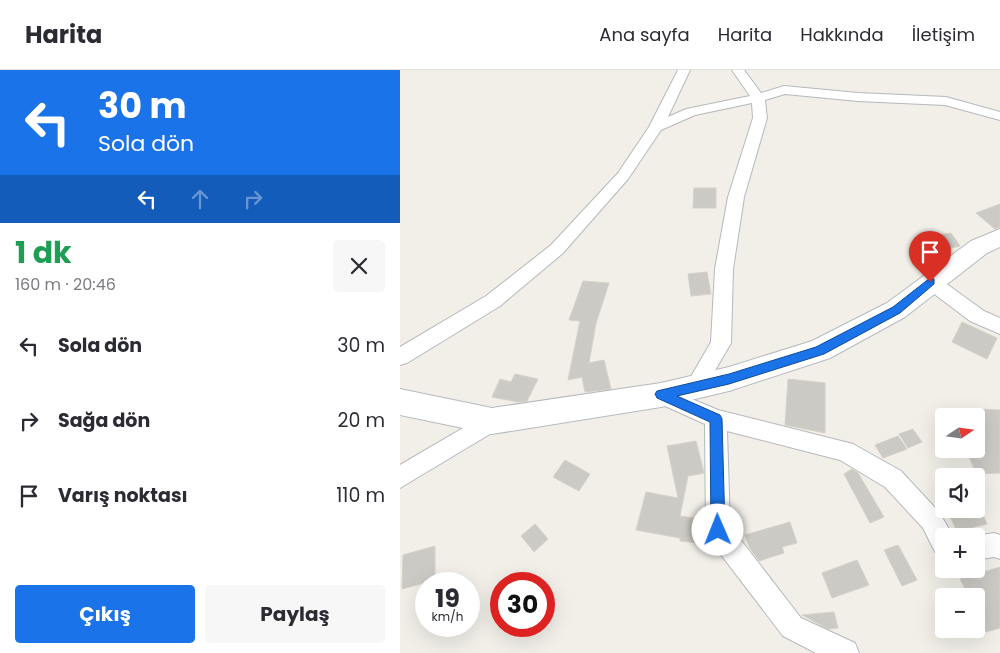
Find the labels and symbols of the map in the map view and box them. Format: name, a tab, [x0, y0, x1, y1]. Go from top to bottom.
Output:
pin	[909, 231, 951, 282]
north arrow	[935, 408, 985, 458]
position arrow	[691, 503, 743, 555]
speed limit sign: 30	[490, 572, 555, 637]

